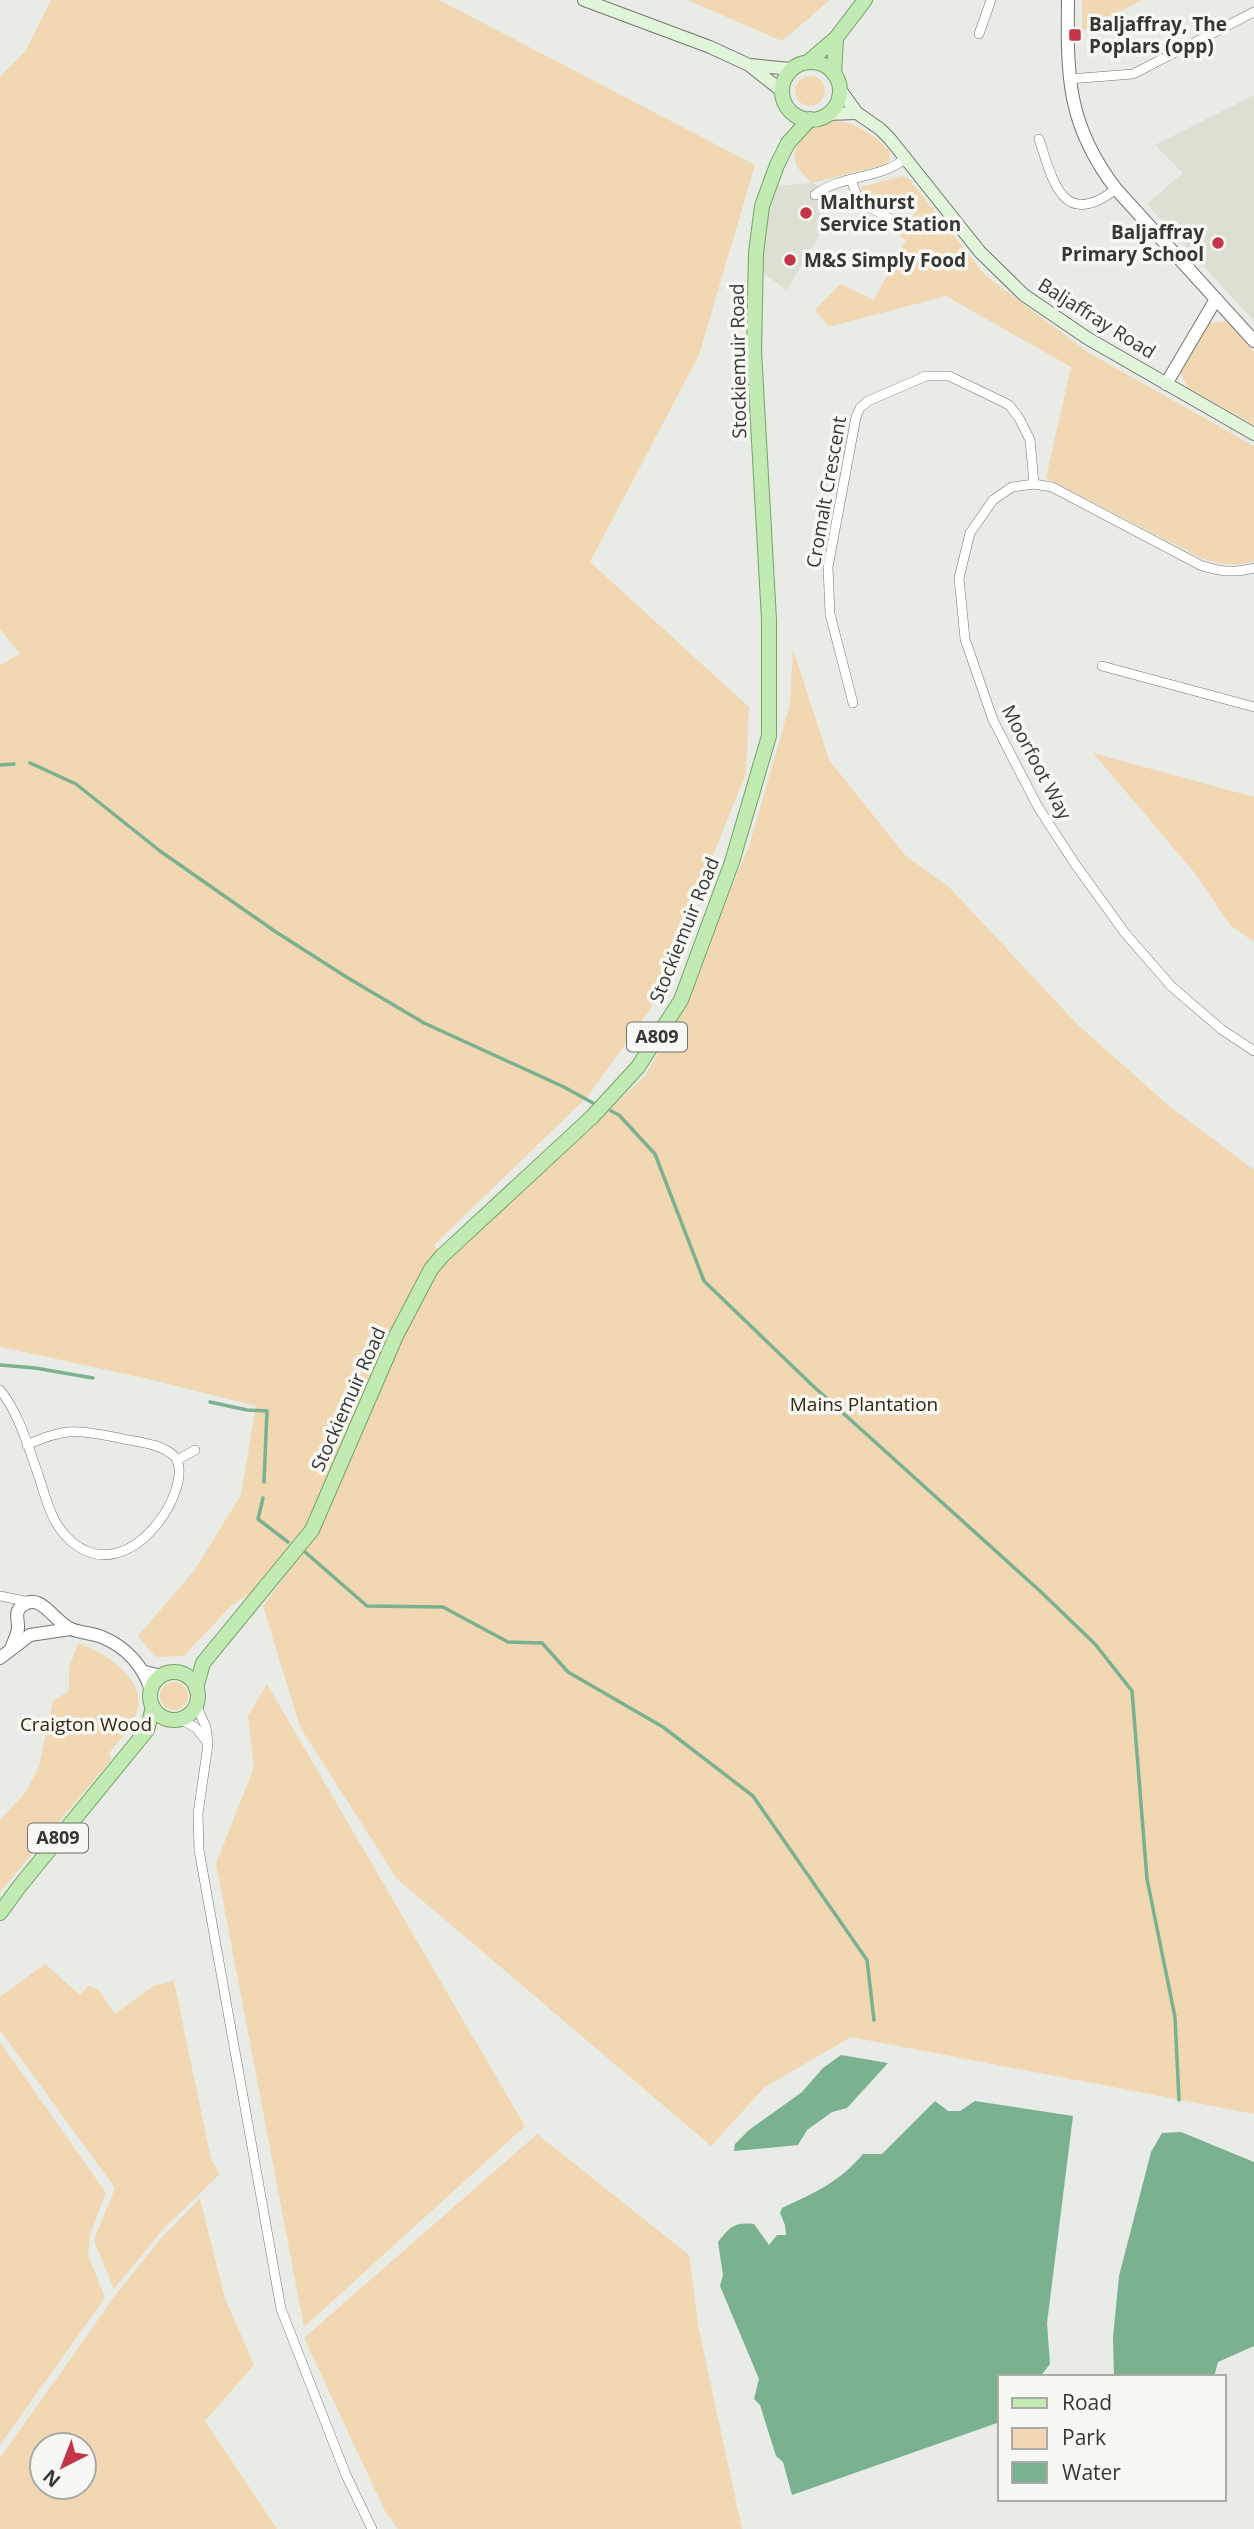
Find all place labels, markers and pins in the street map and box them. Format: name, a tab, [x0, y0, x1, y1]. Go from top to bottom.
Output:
place label: Baljaffray, The Poplars (opp)	[1089, 11, 1227, 59]
marker: Baljaffray, The Poplars (opp)	[1067, 27, 1083, 43]
place label: Malthurst Service Station	[820, 189, 961, 237]
marker: Malthurst Service Station	[798, 205, 814, 221]
place label: Baljaffray Primary School	[1061, 219, 1204, 267]
marker: Baljaffray Primary School	[1210, 235, 1226, 251]
place label: M&S Simply Food	[804, 247, 966, 273]
marker: M&S Simply Food	[782, 252, 798, 268]

